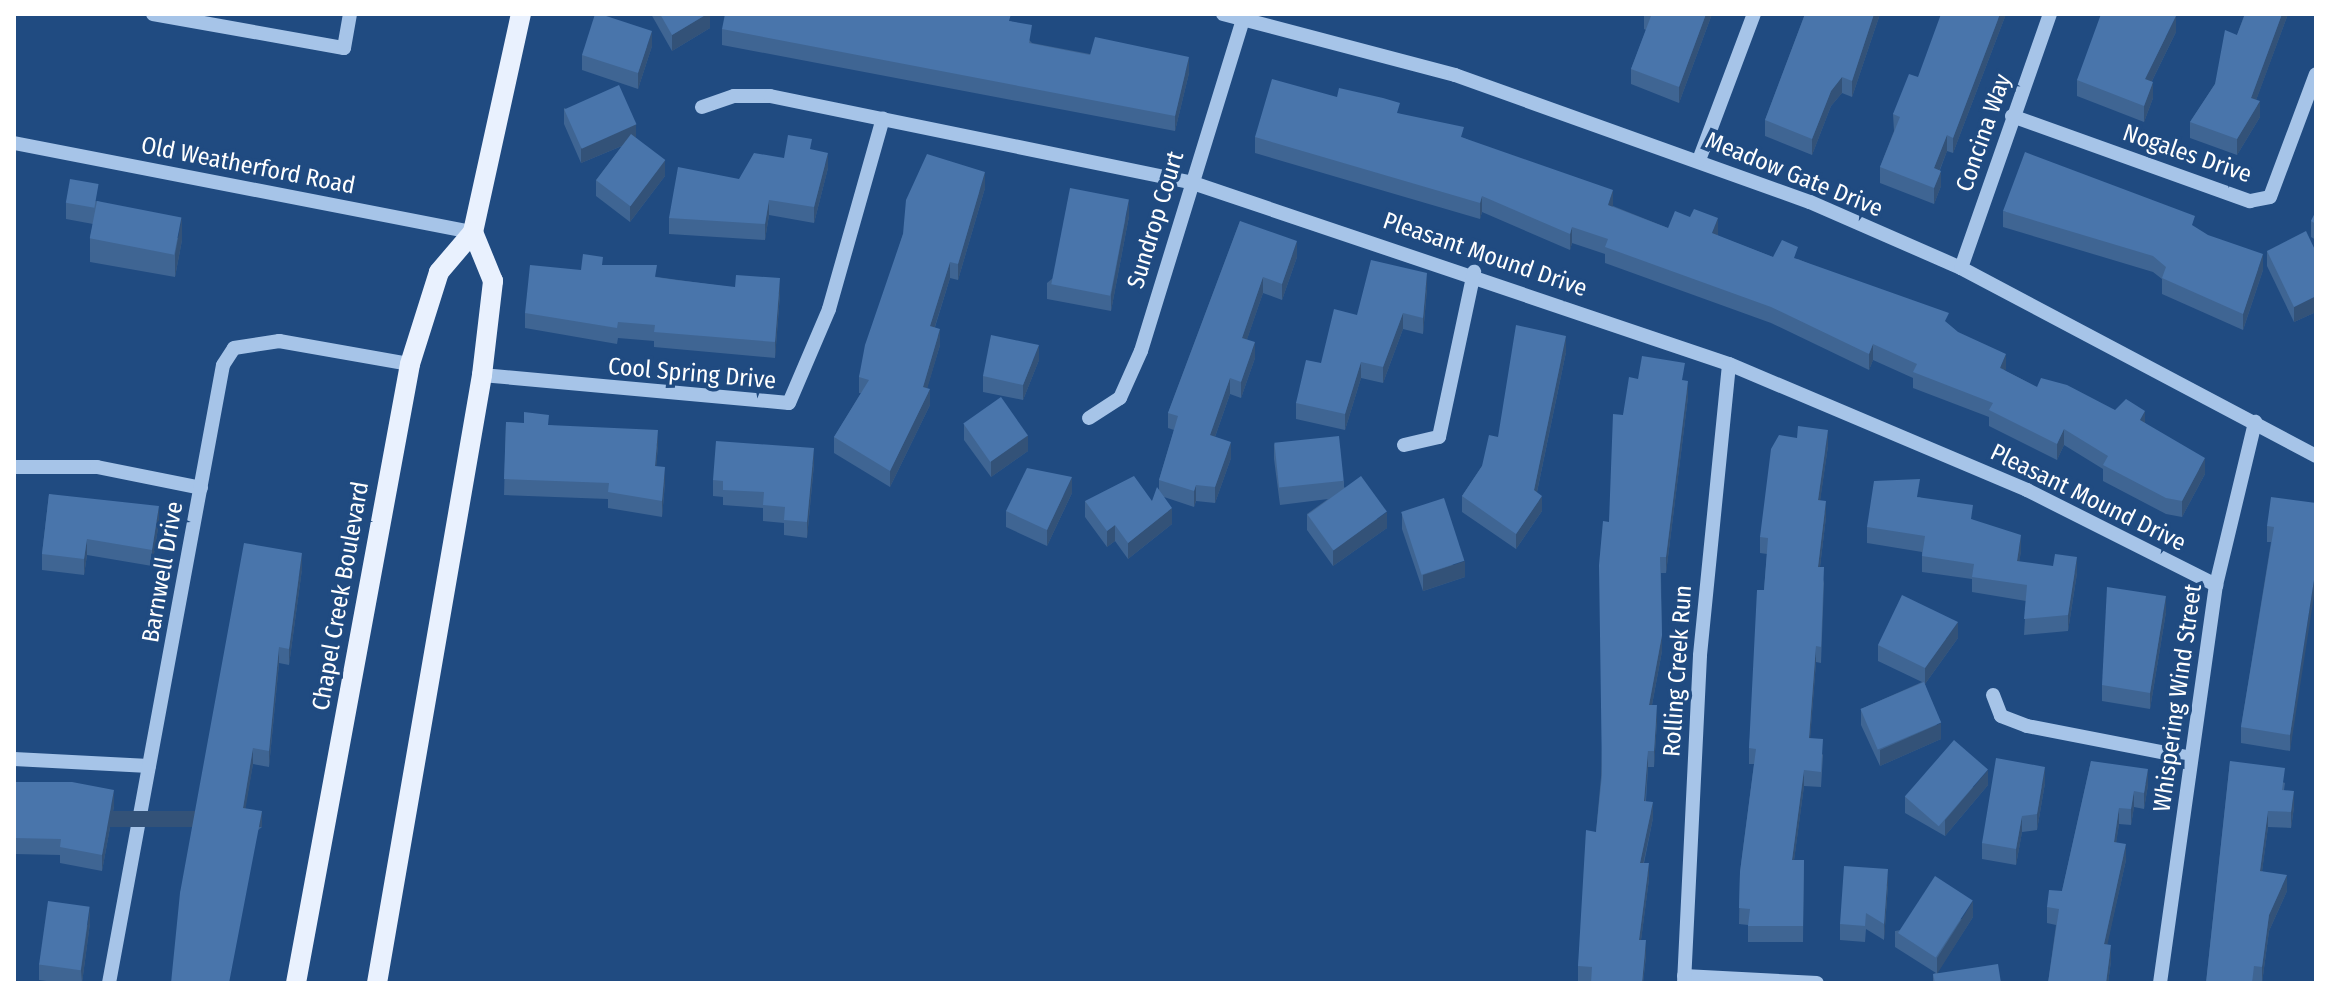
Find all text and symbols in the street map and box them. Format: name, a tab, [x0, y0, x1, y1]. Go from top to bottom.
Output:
street label: Concina Way	[1950, 70, 2018, 196]
street label: Nogales Drive	[2119, 119, 2255, 189]
street label: Meadow Gate Drive	[1701, 126, 1887, 224]
street label: Old Weatherford Road	[139, 131, 357, 201]
street label: Sundrop Court	[1121, 148, 1191, 292]
street label: Pleasant Mound Drive	[1379, 207, 1591, 303]
street label: Cool Spring Drive	[607, 352, 777, 396]
street label: Pleasant Mound Drive	[1986, 438, 2190, 558]
street label: Chapel Creek Boulevard	[307, 479, 375, 713]
street label: Barnwell Drive	[136, 499, 190, 645]
street label: Whispering Wind Street	[2148, 582, 2208, 814]
street label: Rolling Creek Run	[1658, 584, 1698, 758]

